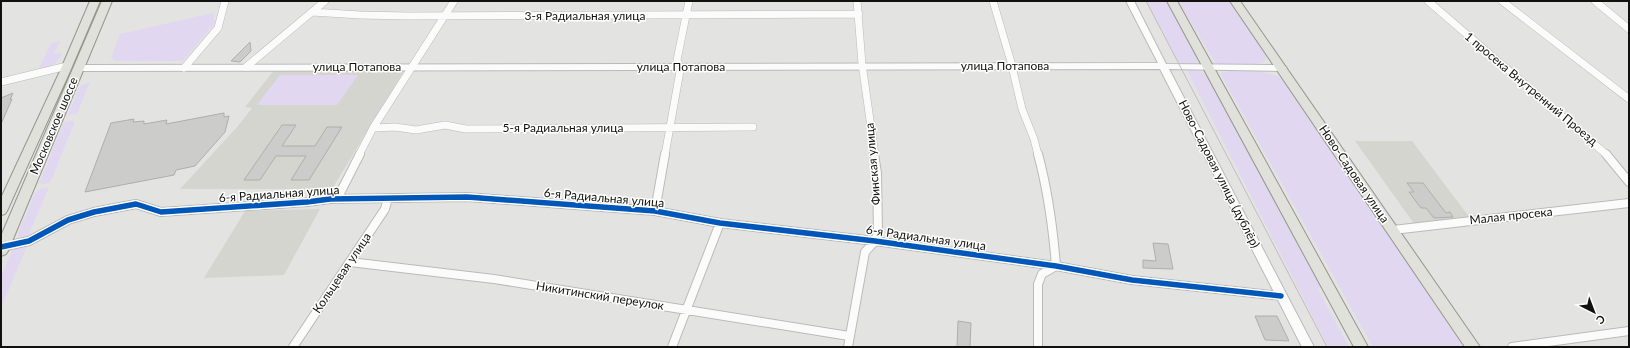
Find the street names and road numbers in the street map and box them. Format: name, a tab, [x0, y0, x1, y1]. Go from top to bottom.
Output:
street label: 3-я Радиальная улица	[525, 8, 645, 23]
street label: 1 просека Внутренний Проезд	[1462, 29, 1601, 149]
street label: улица Потапова	[961, 58, 1049, 73]
street label: улица Потапова	[313, 59, 401, 74]
street label: улица Потапова	[637, 59, 725, 74]
street label: Московское шоссе	[26, 75, 81, 177]
street label: Ново-Садовая улица (дублёр)	[1175, 97, 1263, 250]
street label: 5-я Радиальная улица	[503, 120, 623, 135]
street label: Финская улица	[861, 122, 884, 206]
street label: Ново-Садовая улица	[1316, 122, 1393, 226]
street label: 6-я Радиальная улица	[218, 182, 340, 205]
street label: 6-я Радиальная улица	[543, 185, 665, 210]
street label: Малая просека	[1469, 204, 1553, 227]
street label: 6-я Радиальная улица	[865, 222, 987, 253]
street label: Кольцевая улица	[309, 229, 374, 316]
street label: Никитинский переулок	[535, 278, 666, 313]

